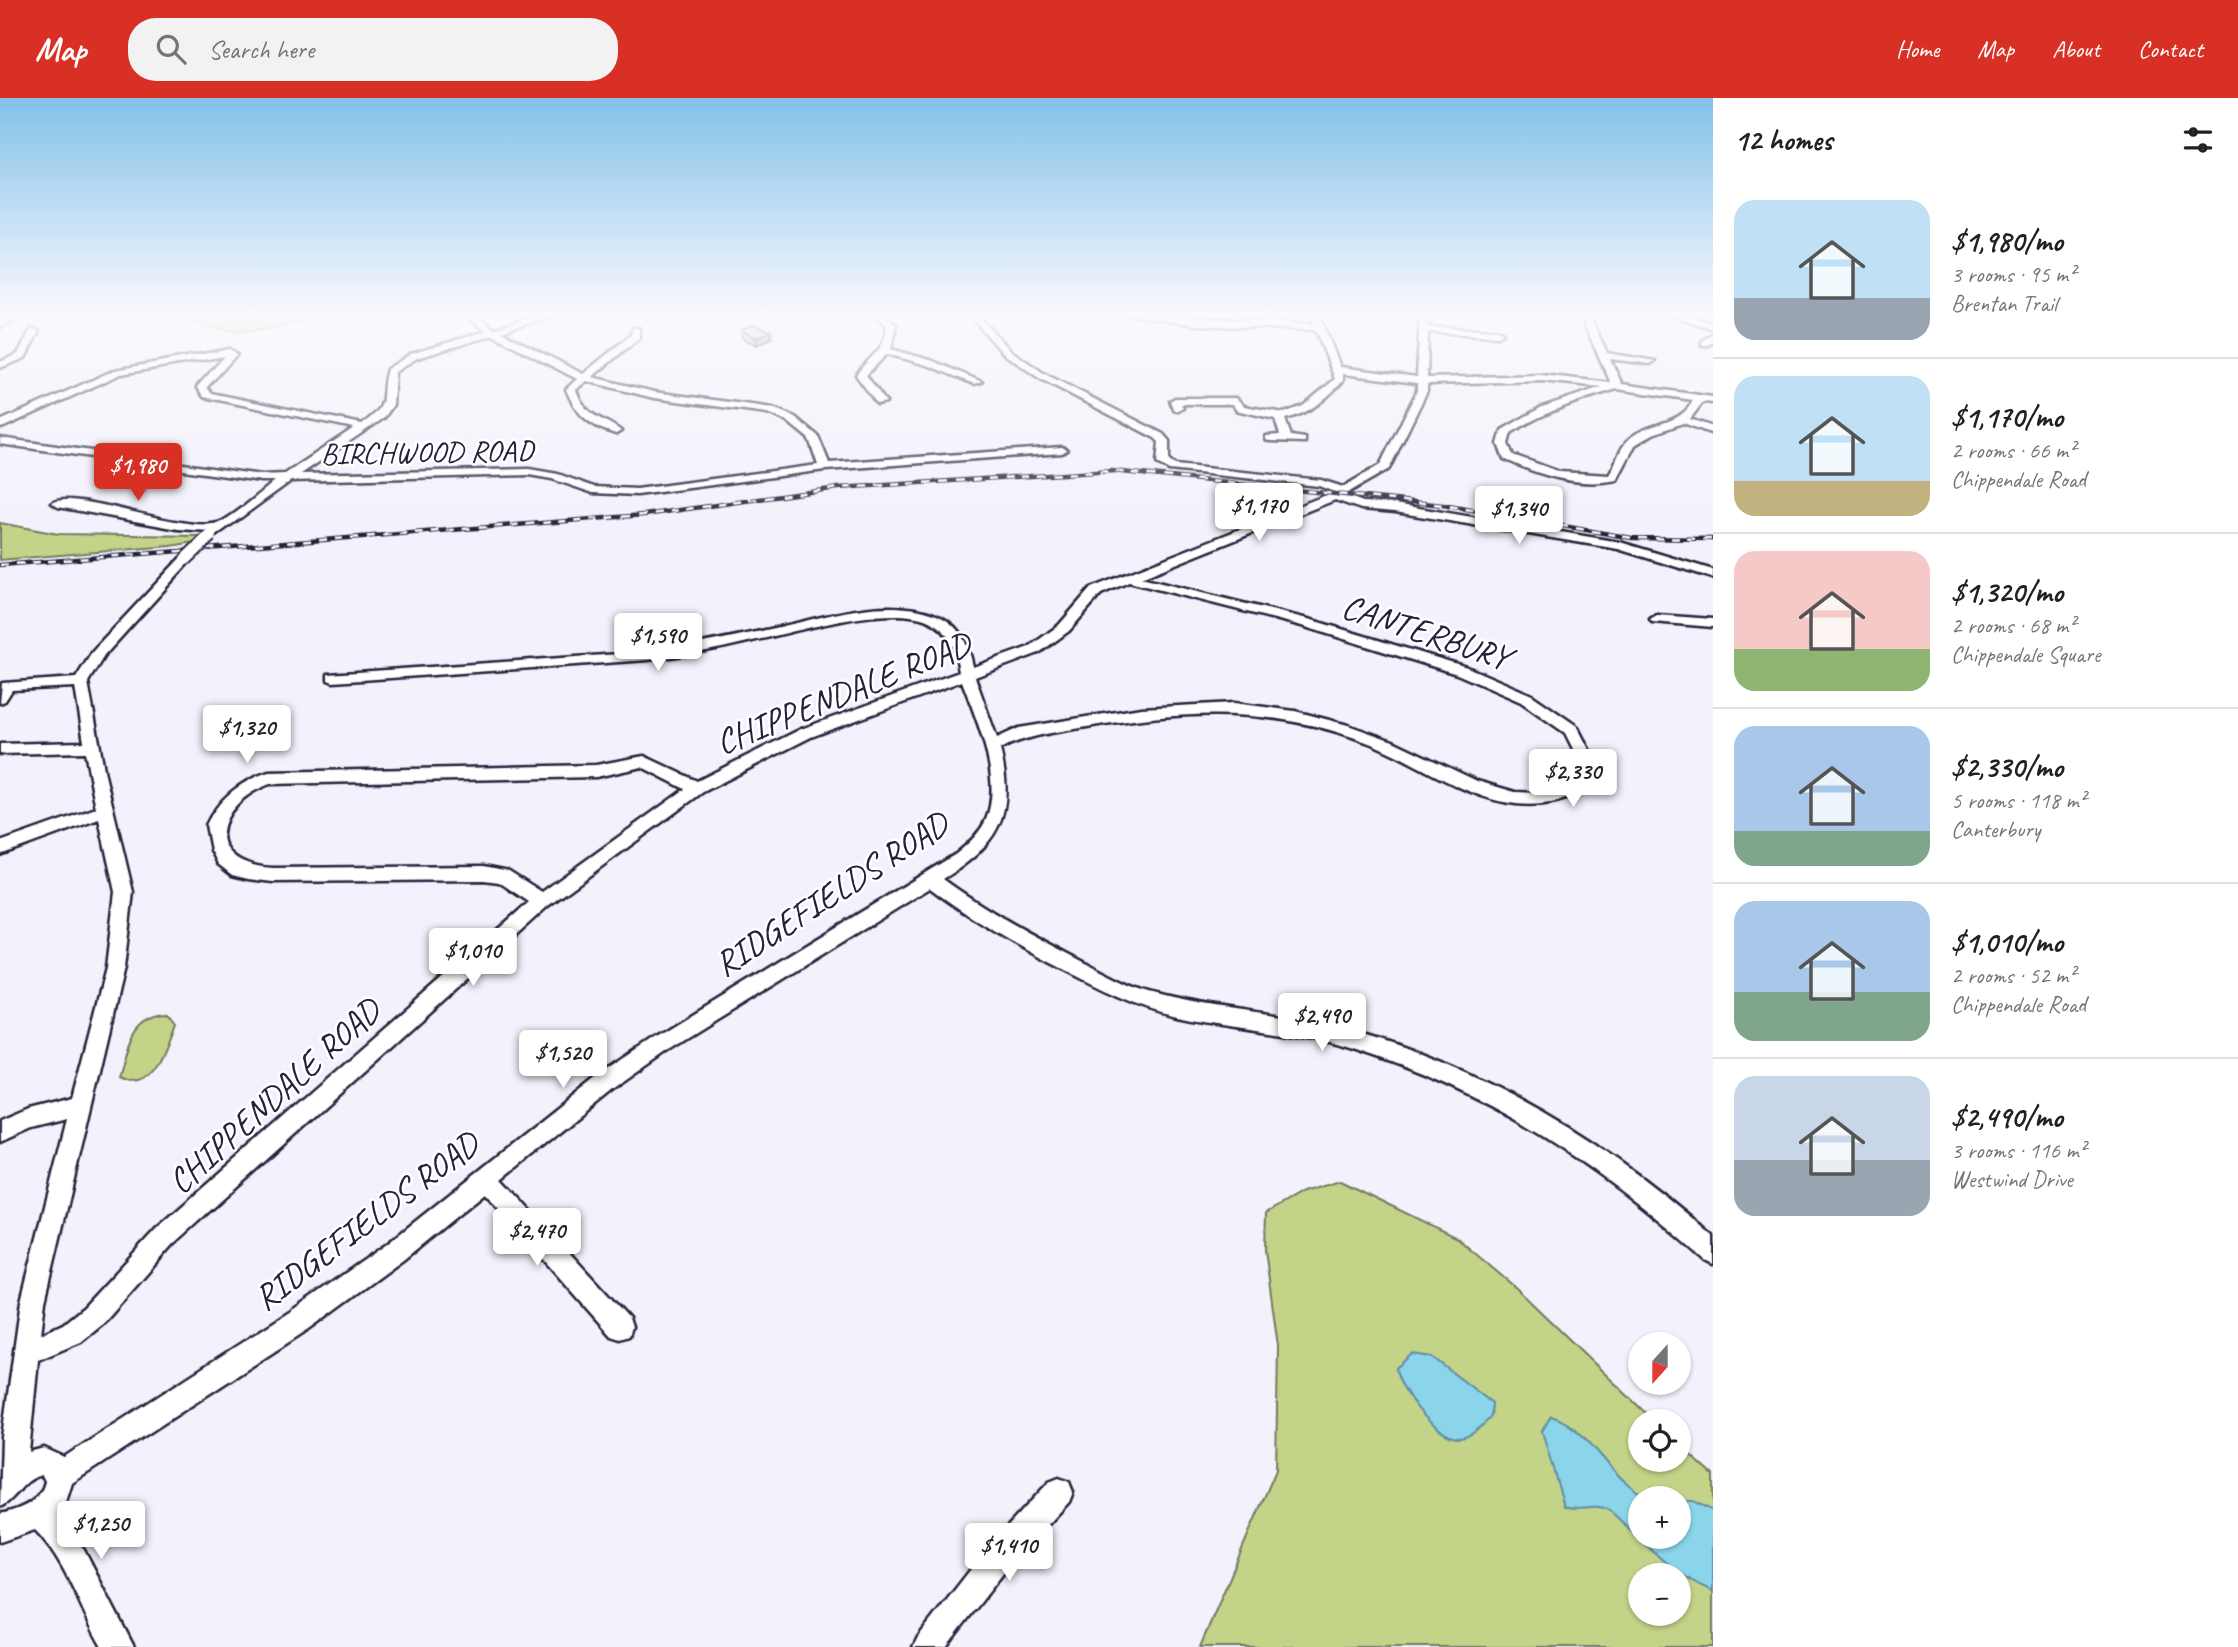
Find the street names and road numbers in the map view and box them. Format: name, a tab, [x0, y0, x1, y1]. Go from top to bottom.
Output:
street label: BIRCHWOOD ROAD	[320, 431, 536, 473]
street label: CANTERBURY	[1336, 584, 1522, 682]
street label: CHIPPENDALE ROAD	[709, 620, 980, 765]
street label: RIDGEFIELDS ROAD	[705, 800, 959, 986]
street label: CHIPPENDALE ROAD	[158, 987, 392, 1203]
street label: RIDGEFIELDS ROAD	[245, 1120, 490, 1320]

